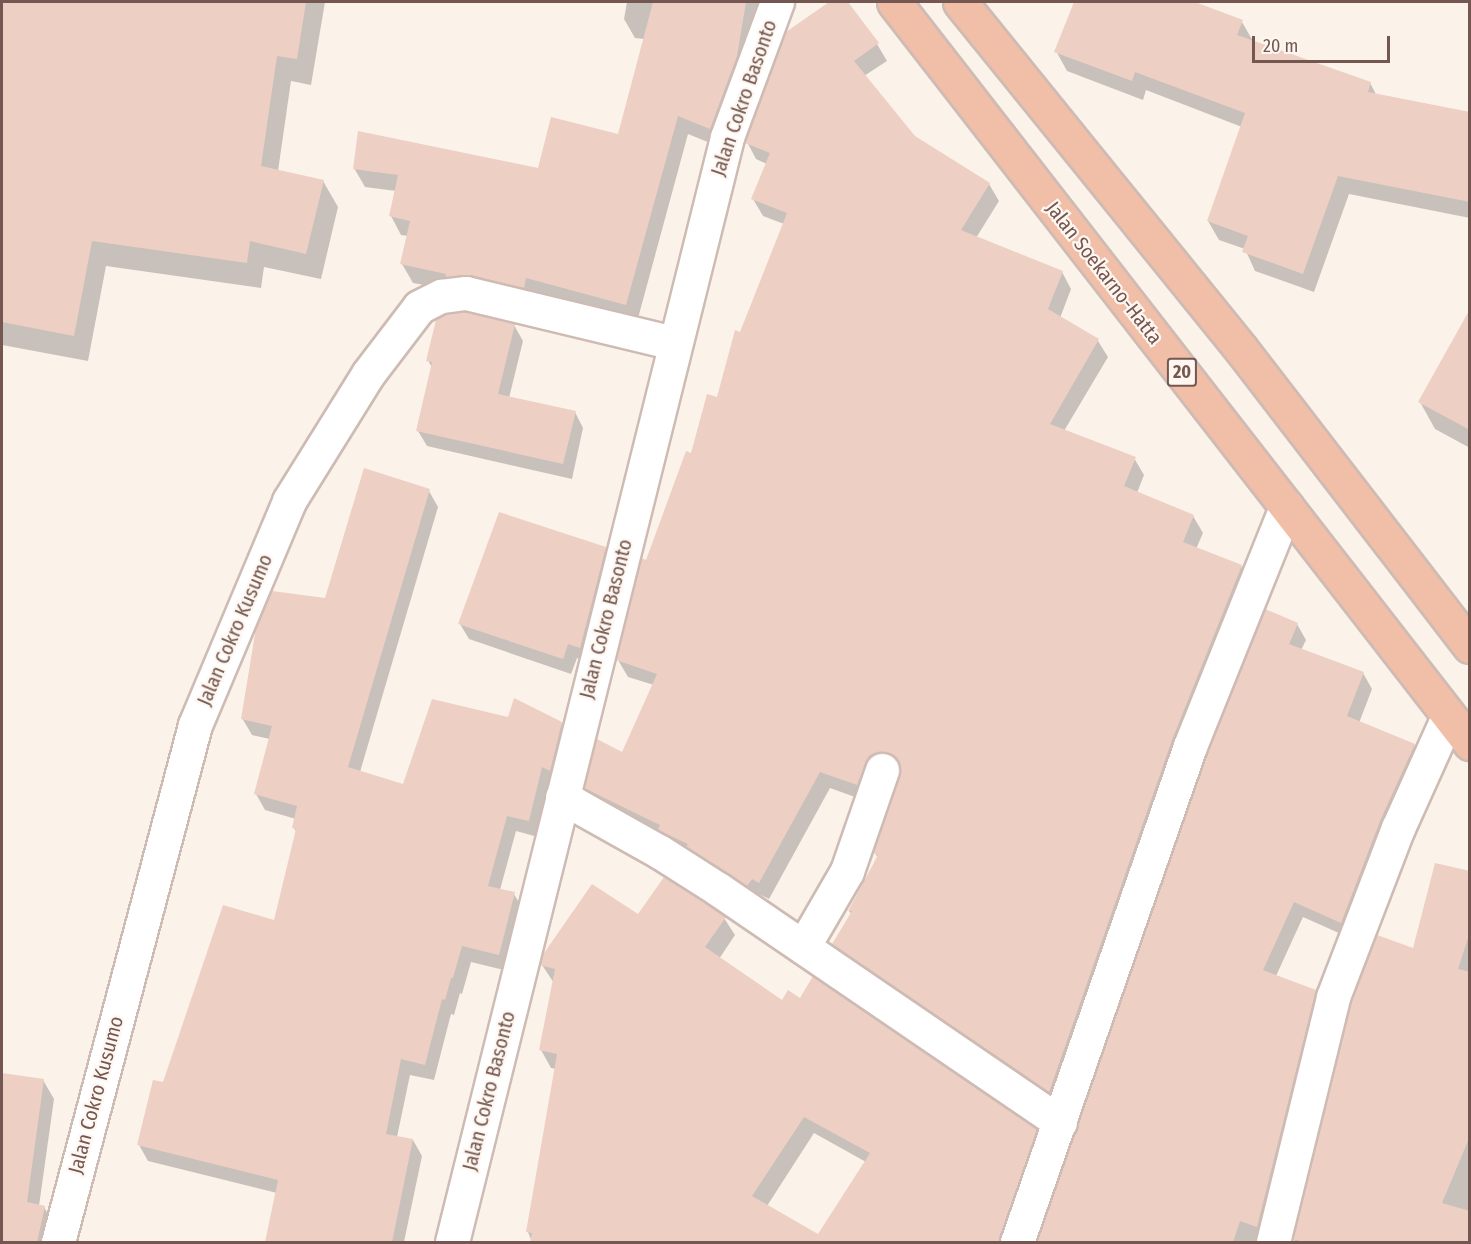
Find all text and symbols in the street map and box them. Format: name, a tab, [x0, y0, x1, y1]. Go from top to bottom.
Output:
street label: Jalan Cokro Basonto	[706, 17, 782, 179]
scale bar	[1255, 24, 1393, 62]
text: 20 m	[1263, 35, 1298, 57]
street label: Jalan Soekarno-Hatta	[1041, 197, 1167, 349]
road number: 20	[1166, 357, 1198, 387]
street label: Jalan Cokro Basonto	[575, 537, 637, 701]
street label: Jalan Cokro Kusumo	[192, 551, 278, 709]
street label: Jalan Cokro Basonto	[458, 1009, 520, 1173]
street label: Jalan Cokro Kusumo	[63, 1014, 129, 1176]

